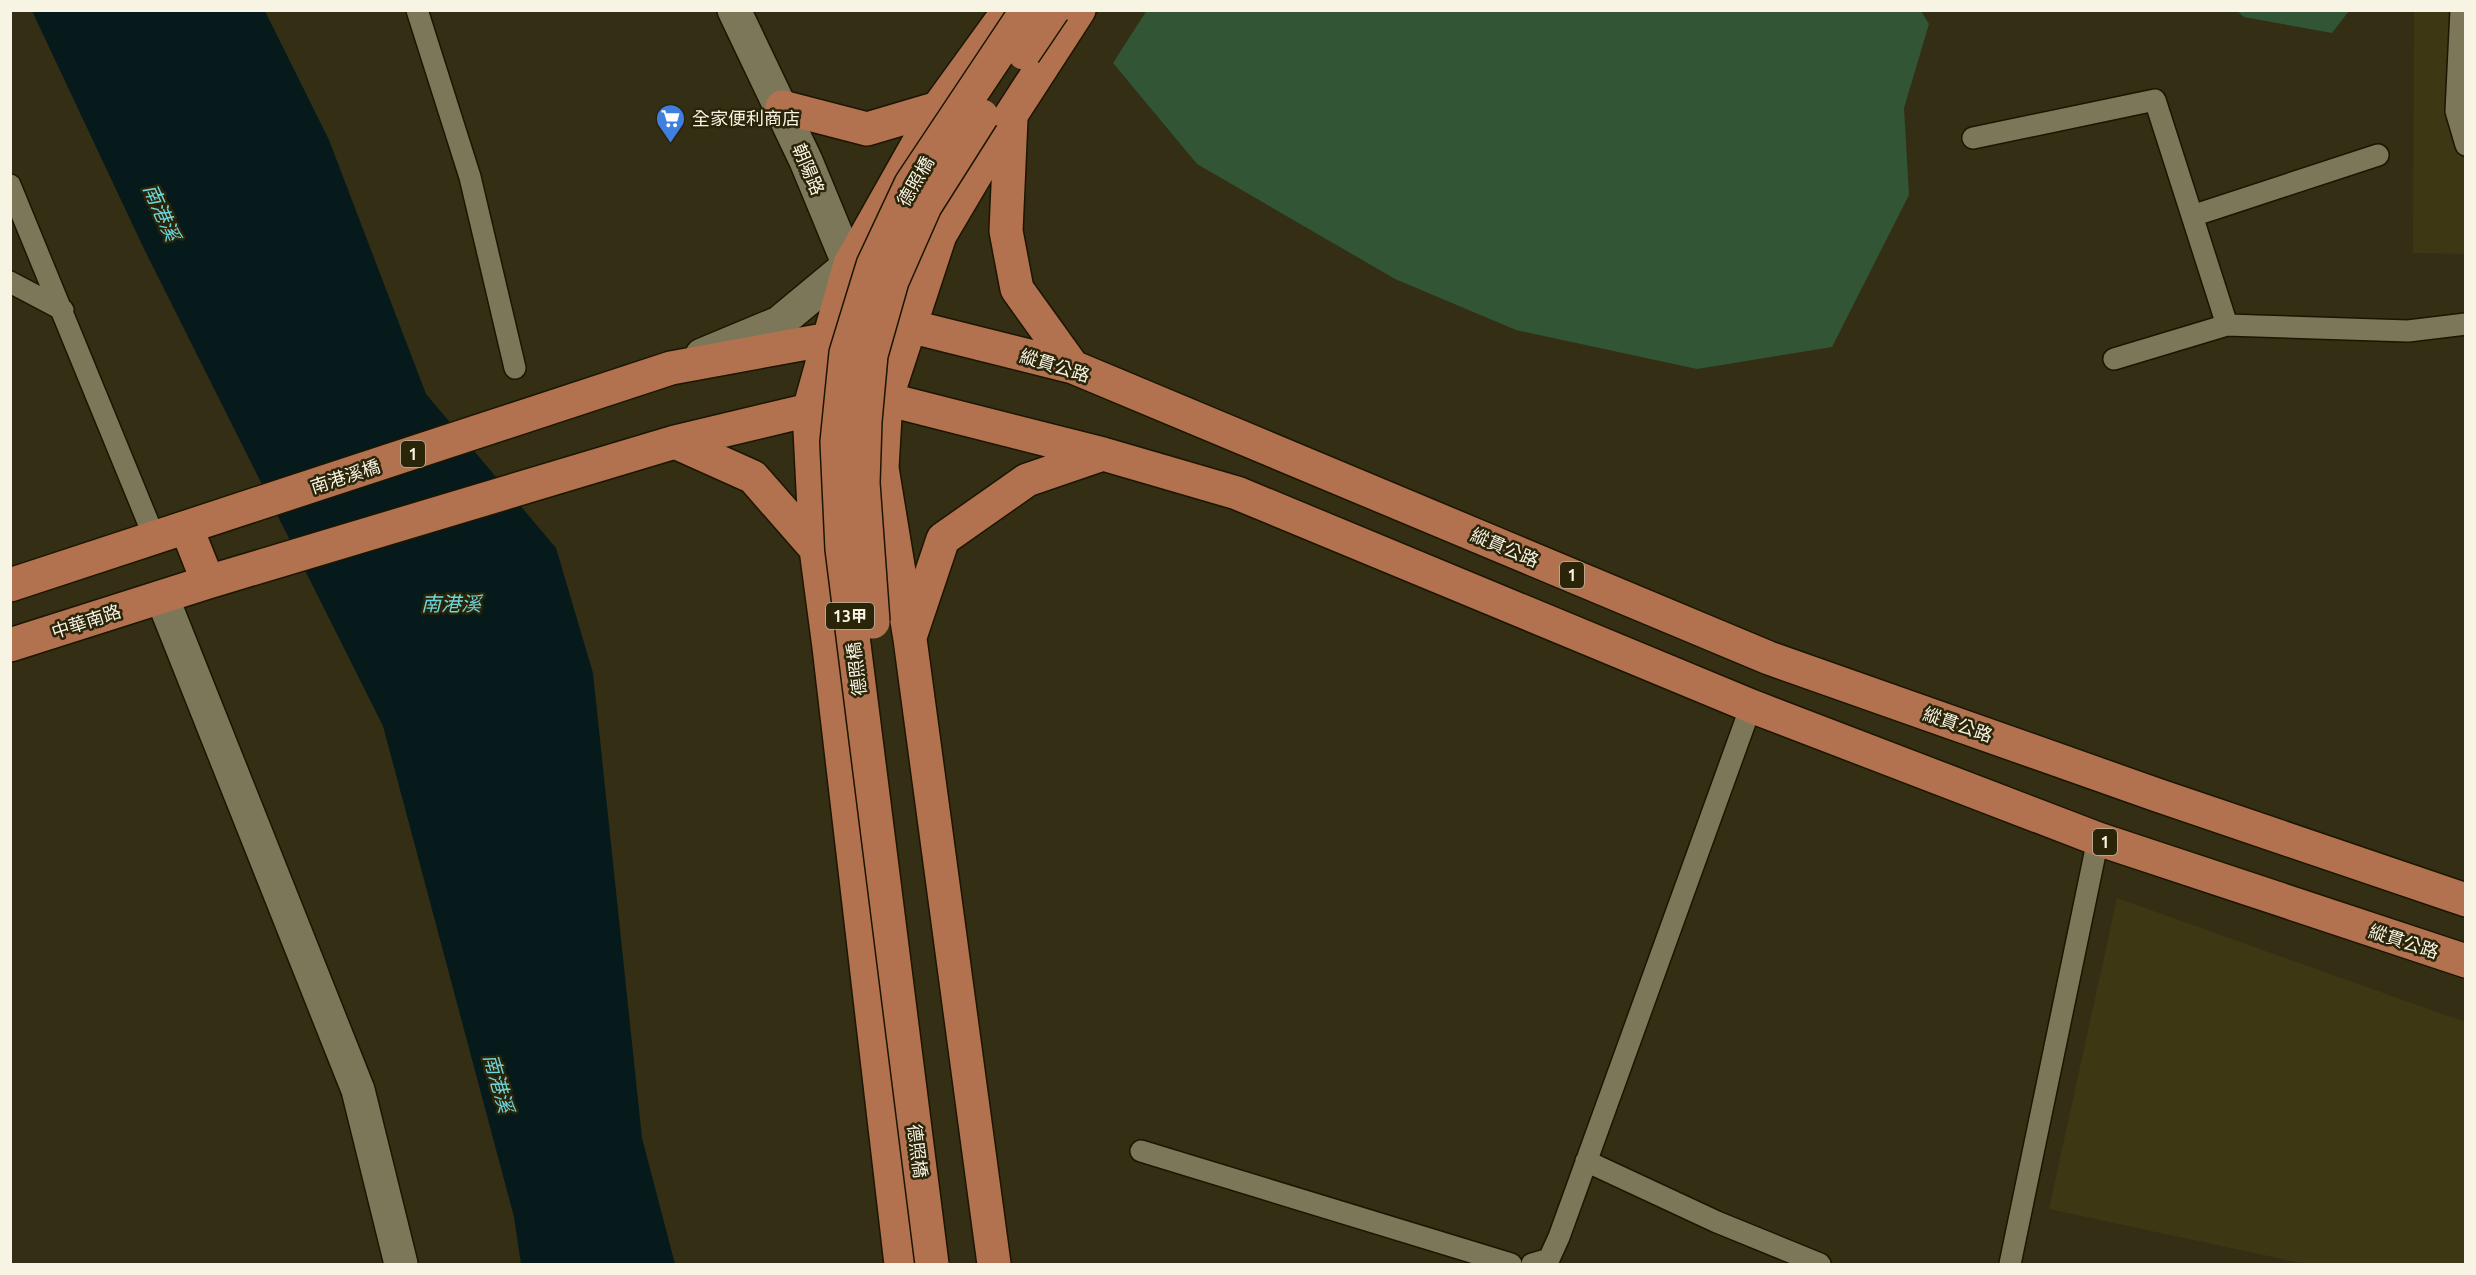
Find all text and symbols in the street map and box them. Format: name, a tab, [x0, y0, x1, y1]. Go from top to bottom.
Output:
supermarket icon: 全家便利商店	[655, 102, 687, 144]
place label: 全家便利商店	[692, 108, 800, 128]
street label: 朝陽路	[789, 140, 829, 198]
street label: 德照橋	[893, 153, 937, 209]
water label: 南港溪	[139, 180, 186, 247]
street label: 縱貫公路	[1018, 345, 1092, 385]
road number: 1	[401, 441, 425, 467]
street label: 南港溪橋	[308, 455, 382, 497]
street label: 縱貫公路	[1468, 524, 1542, 570]
road number: 1	[1560, 562, 1584, 588]
water label: 南港溪	[421, 592, 484, 615]
street label: 中華南路	[49, 600, 123, 642]
road number: 13甲	[826, 603, 874, 629]
street label: 德照橋	[843, 641, 869, 697]
street label: 縱貫公路	[1921, 703, 1995, 745]
road number: 1	[2093, 829, 2117, 855]
street label: 縱貫公路	[2367, 920, 2441, 962]
water label: 南港溪	[480, 1051, 519, 1118]
street label: 德照橋	[905, 1123, 931, 1179]

